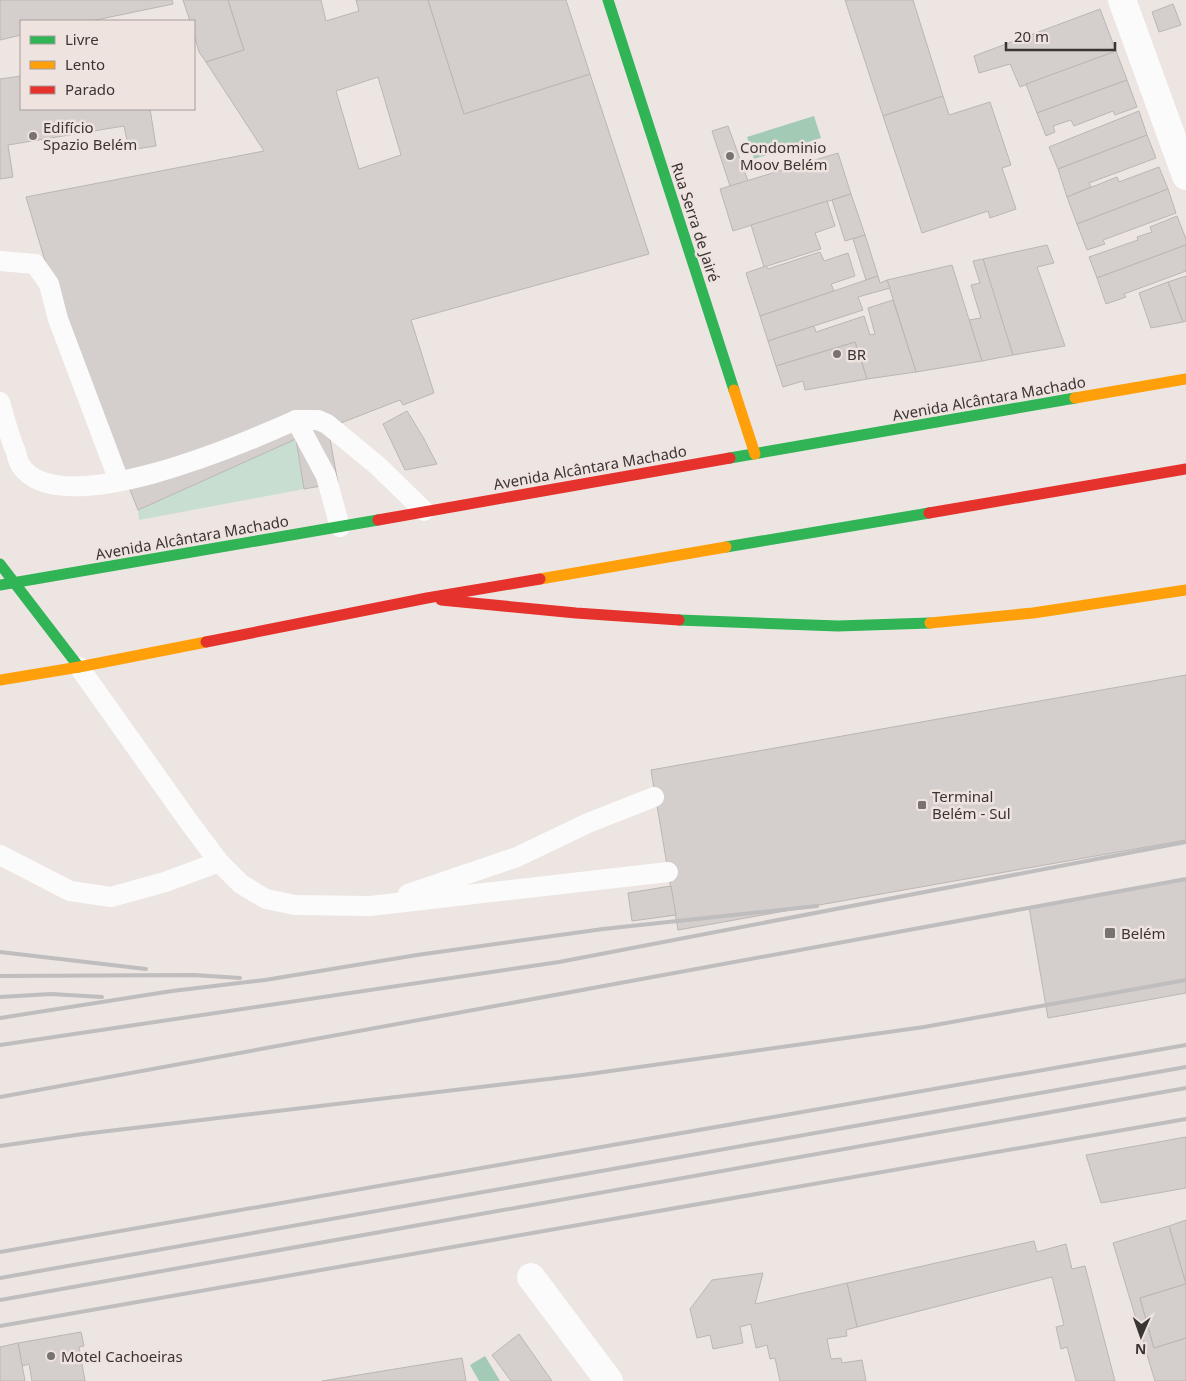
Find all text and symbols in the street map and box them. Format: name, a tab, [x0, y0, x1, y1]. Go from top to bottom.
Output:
legend	[20, 20, 195, 110]
scale bar	[1006, 20, 1115, 52]
text: 20 m	[1014, 26, 1049, 46]
text: Livre	[65, 29, 99, 49]
text: Lento	[65, 54, 105, 74]
text: Parado	[65, 79, 115, 99]
place label: Edifício Spazio Belém	[43, 117, 137, 154]
marker: Edifício Spazio Belém	[27, 130, 39, 142]
place label: Condominio Moov Belém	[740, 137, 828, 174]
marker: Condominio Moov Belém	[724, 150, 736, 162]
street label: Rua Serra de Jairé	[667, 160, 725, 284]
place label: BR	[847, 344, 867, 364]
marker: BR	[831, 348, 843, 360]
street label: Avenida Alcântara Machado	[891, 371, 1087, 425]
street label: Avenida Alcântara Machado	[492, 440, 688, 494]
street label: Avenida Alcântara Machado	[94, 510, 290, 564]
place label: Terminal Belém - Sul	[932, 786, 1011, 823]
marker: Terminal Belém - Sul	[916, 799, 928, 811]
place label: Belém	[1121, 923, 1166, 943]
marker: Belém	[1103, 926, 1117, 940]
north arrow	[1116, 1311, 1166, 1361]
text: N	[1135, 1340, 1147, 1359]
place label: Motel Cachoeiras	[61, 1346, 183, 1366]
marker: Motel Cachoeiras	[45, 1350, 57, 1362]

